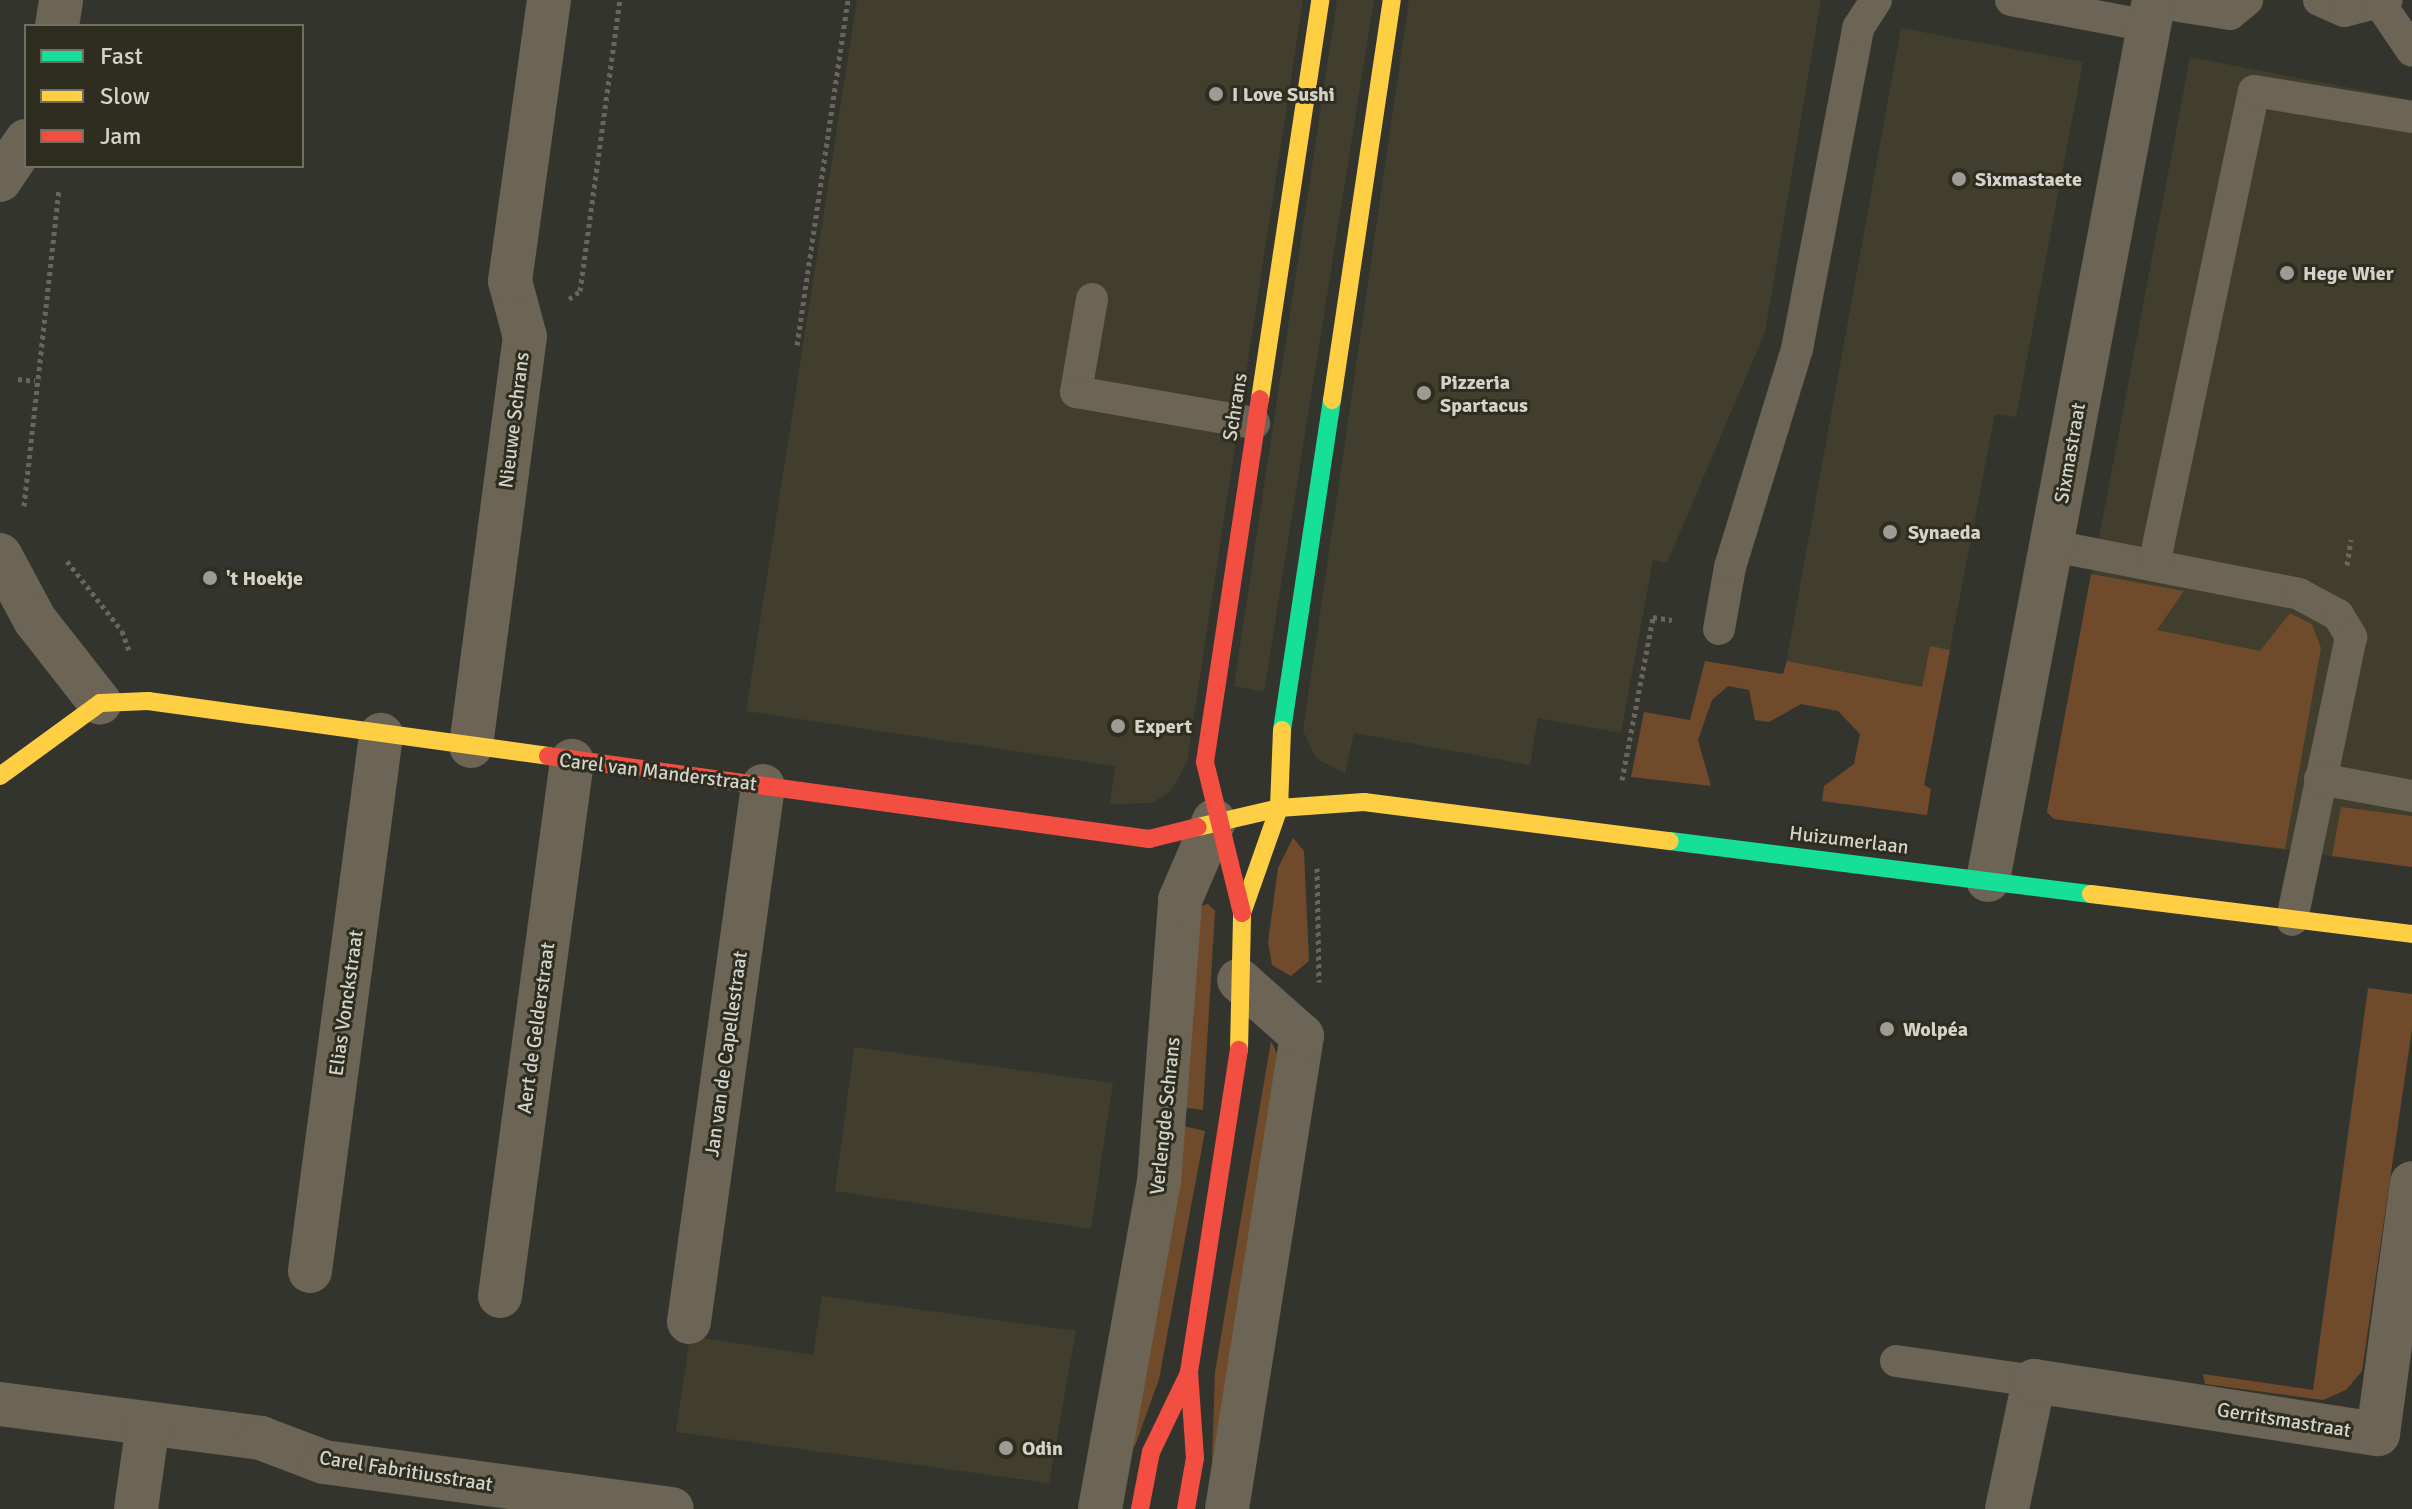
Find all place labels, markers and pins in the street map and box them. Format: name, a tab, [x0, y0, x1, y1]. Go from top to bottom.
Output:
place label: I Love Sushi	[1232, 82, 1335, 106]
marker: I Love Sushi	[1207, 85, 1225, 103]
place label: Sixmastaete	[1975, 167, 2082, 191]
marker: Sixmastaete	[1950, 170, 1968, 188]
place label: Hege Wier	[2303, 261, 2394, 285]
marker: Hege Wier	[2278, 264, 2296, 282]
place label: Pizzeria Spartacus	[1440, 370, 1528, 417]
marker: Pizzeria Spartacus	[1415, 384, 1433, 402]
place label: Synaeda	[1908, 520, 1981, 544]
marker: Synaeda	[1879, 521, 1901, 543]
place label: 't Hoekje	[226, 566, 303, 590]
marker: 't Hoekje	[201, 569, 219, 587]
place label: Expert	[1134, 714, 1192, 738]
marker: Expert	[1109, 717, 1127, 735]
place label: Wolpéa	[1903, 1017, 1968, 1041]
marker: Wolpéa	[1878, 1020, 1896, 1038]
place label: Odin	[1022, 1436, 1063, 1460]
marker: Odin	[997, 1439, 1015, 1457]

